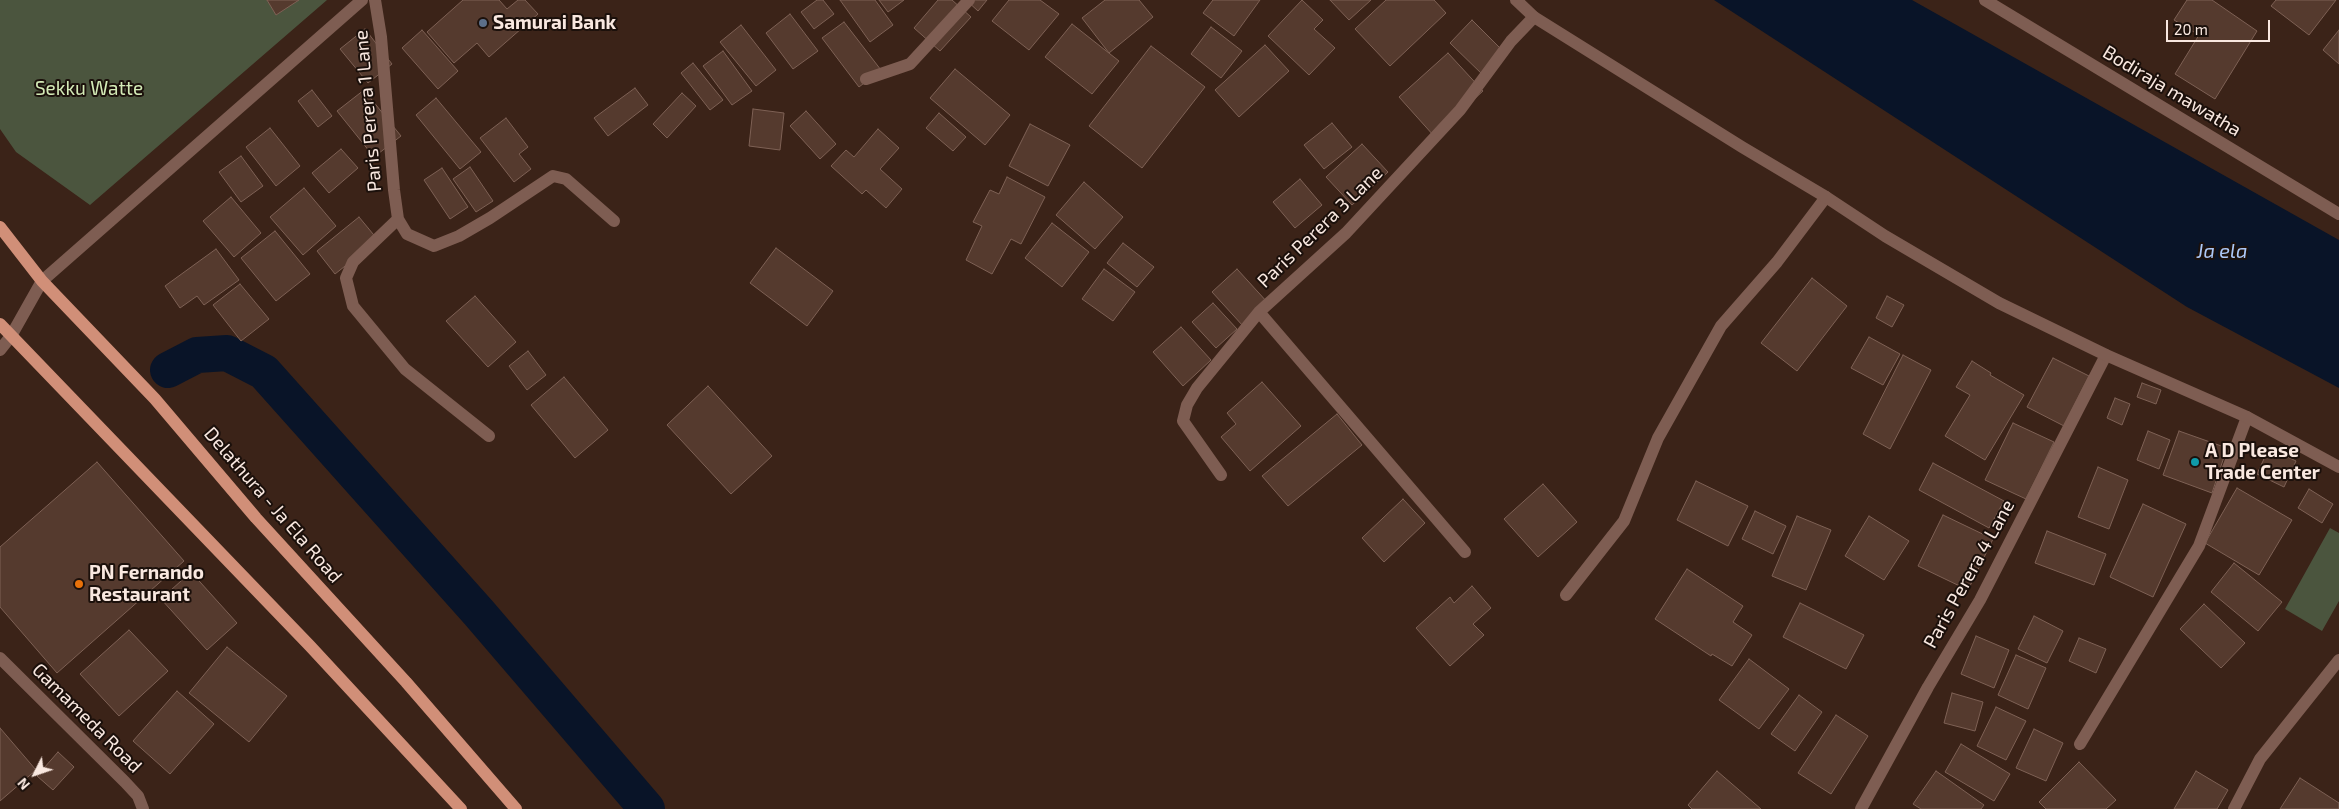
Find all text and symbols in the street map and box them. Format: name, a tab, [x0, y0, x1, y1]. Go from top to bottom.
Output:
scale bar	[2169, 10, 2273, 42]
place label: Samurai Bank	[493, 12, 616, 34]
marker: Samurai Bank	[477, 17, 489, 29]
text: 20 m	[2174, 20, 2208, 38]
street label: Paris Perera 1 Lane	[350, 29, 386, 193]
street label: Bodiraja mawatha	[2099, 41, 2245, 141]
park label: Sekku Watte	[35, 78, 143, 100]
street label: Paris Perera 3 Lane	[1253, 161, 1387, 293]
water label: Ja ela	[2197, 239, 2247, 263]
street label: Delathura - Ja Ela Road	[199, 422, 347, 588]
place label: A D Please Trade Center	[2205, 440, 2320, 484]
marker: A D Please Trade Center	[2189, 456, 2201, 468]
street label: Paris Perera 4 Lane	[1919, 496, 2019, 652]
place label: PN Fernando Restaurant	[89, 562, 204, 606]
marker: PN Fernando Restaurant	[73, 578, 85, 590]
street label: Gamameda Road	[27, 658, 147, 778]
north arrow	[10, 749, 60, 799]
text: N	[14, 775, 33, 794]

